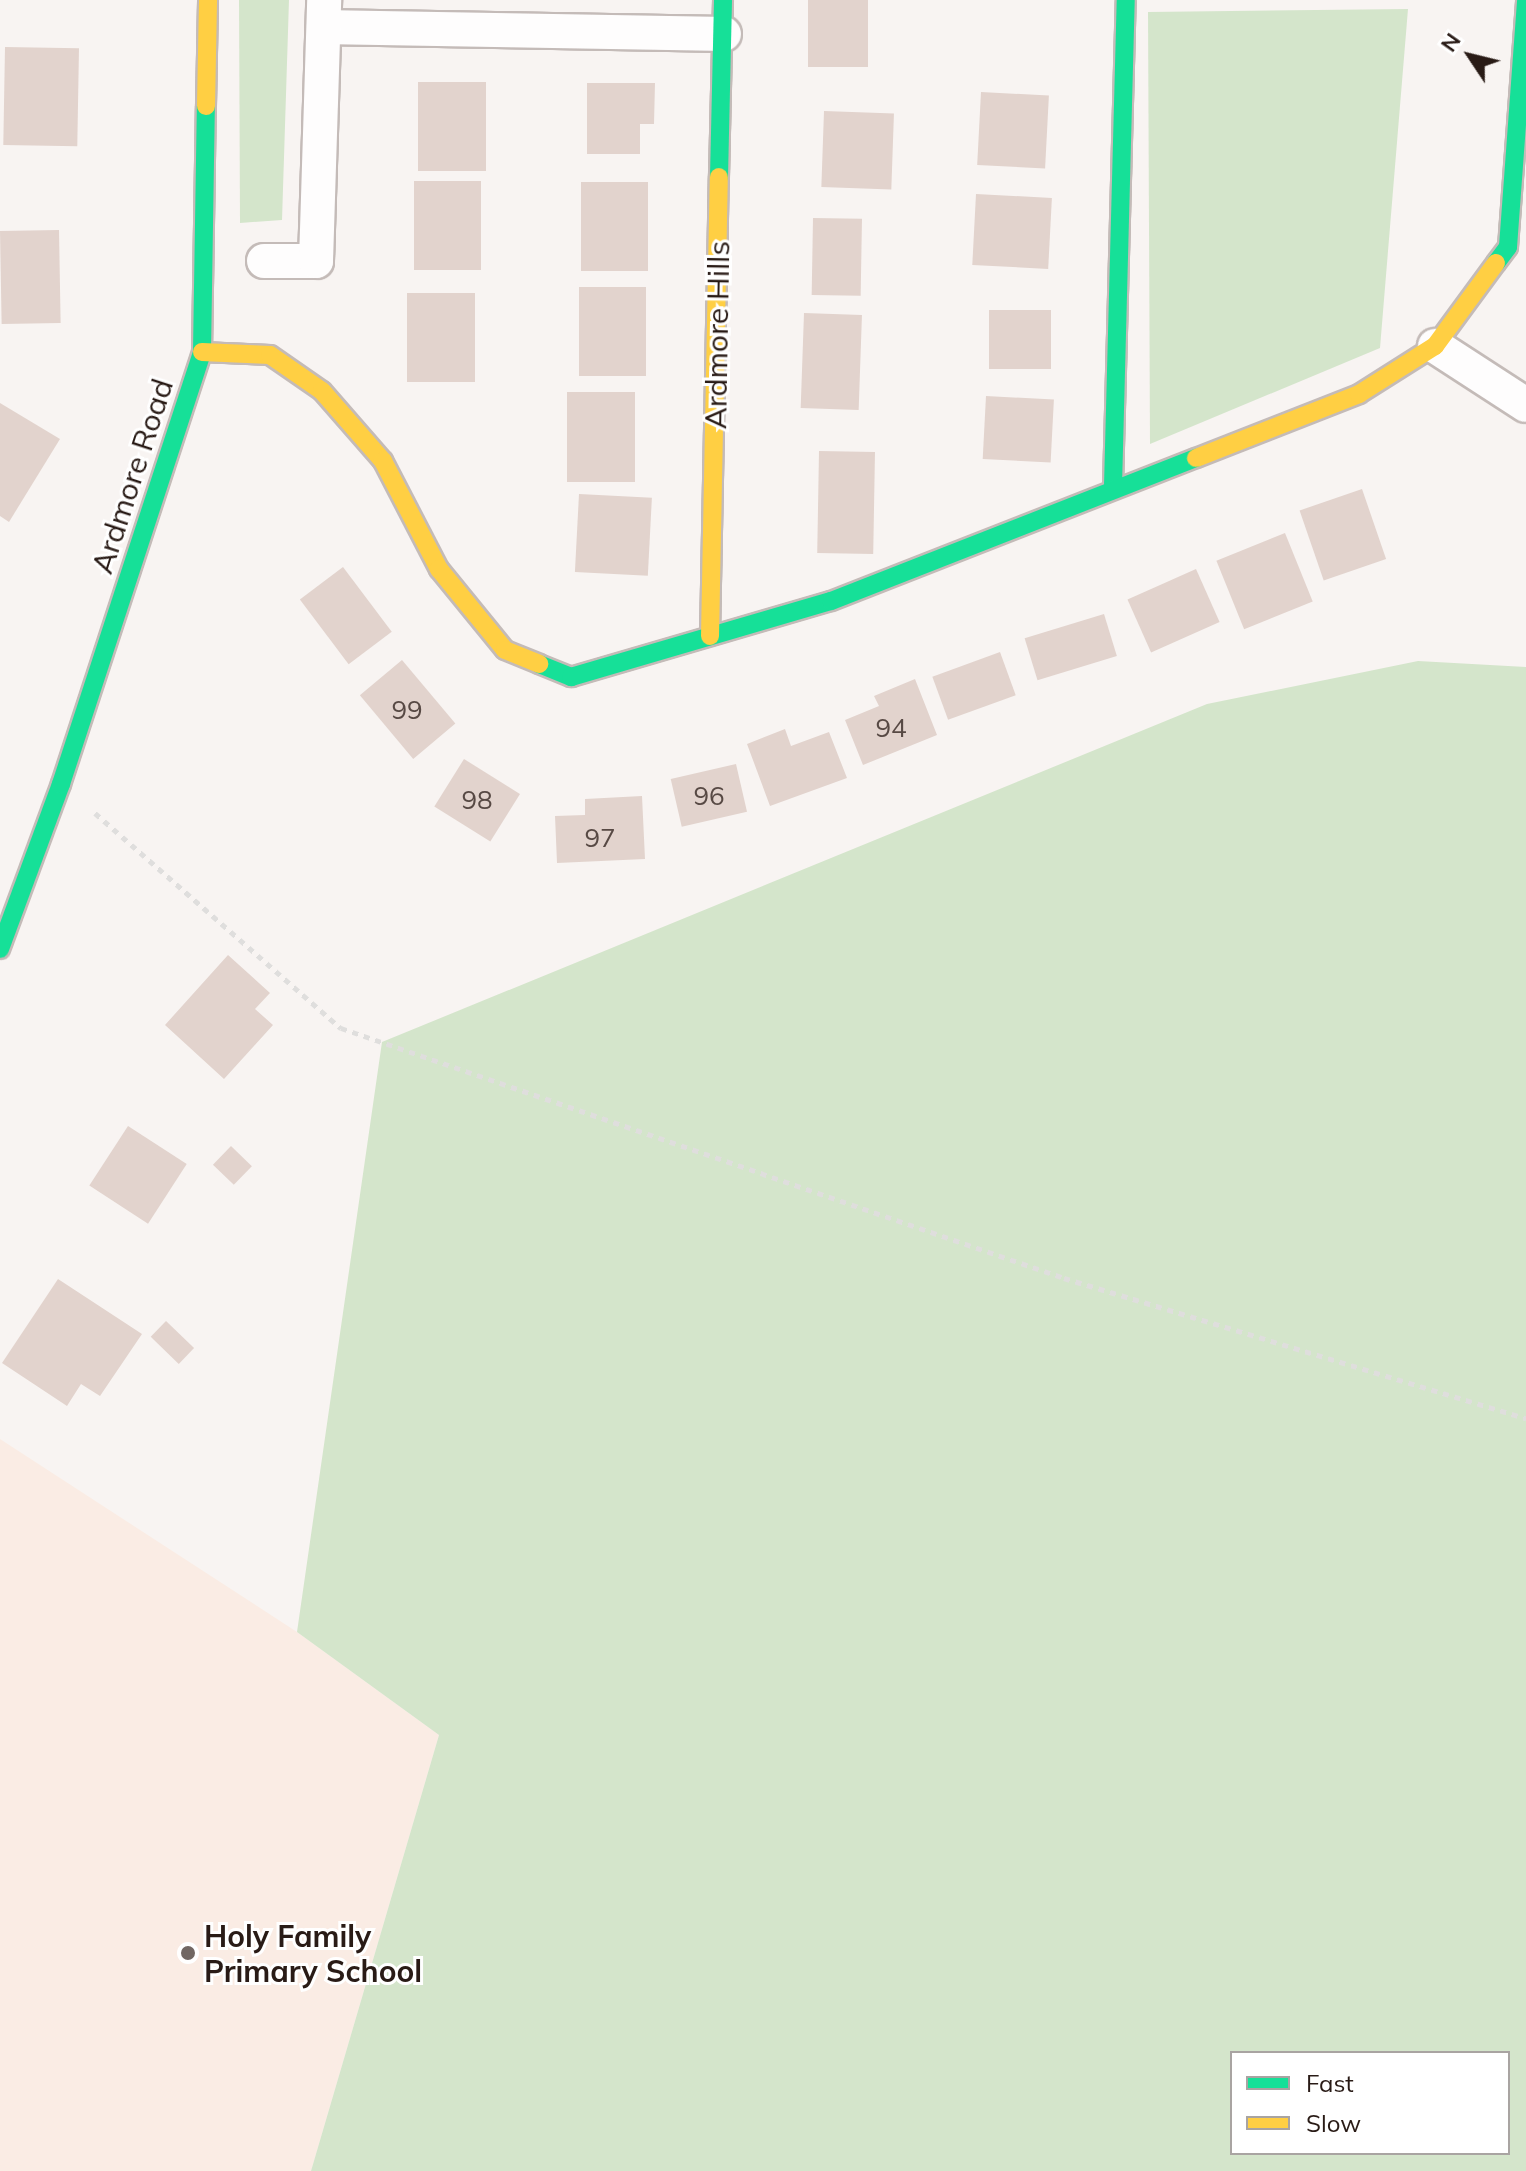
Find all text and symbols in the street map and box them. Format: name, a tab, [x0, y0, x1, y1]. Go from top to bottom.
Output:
north arrow	[1430, 16, 1510, 96]
text: N	[1434, 27, 1467, 57]
street label: Ardmore Hills	[697, 241, 737, 429]
street label: Ardmore Road	[84, 374, 180, 578]
house number: 99	[391, 694, 423, 726]
house number: 94	[875, 712, 907, 744]
house number: 96	[693, 780, 725, 812]
house number: 98	[461, 784, 493, 816]
house number: 97	[584, 822, 616, 854]
place label: Holy Family Primary School	[204, 1918, 422, 1988]
marker: Holy Family Primary School	[179, 1944, 197, 1962]
legend	[1230, 2051, 1510, 2155]
text: Fast	[1306, 2068, 1354, 2098]
text: Slow	[1306, 2108, 1361, 2138]

